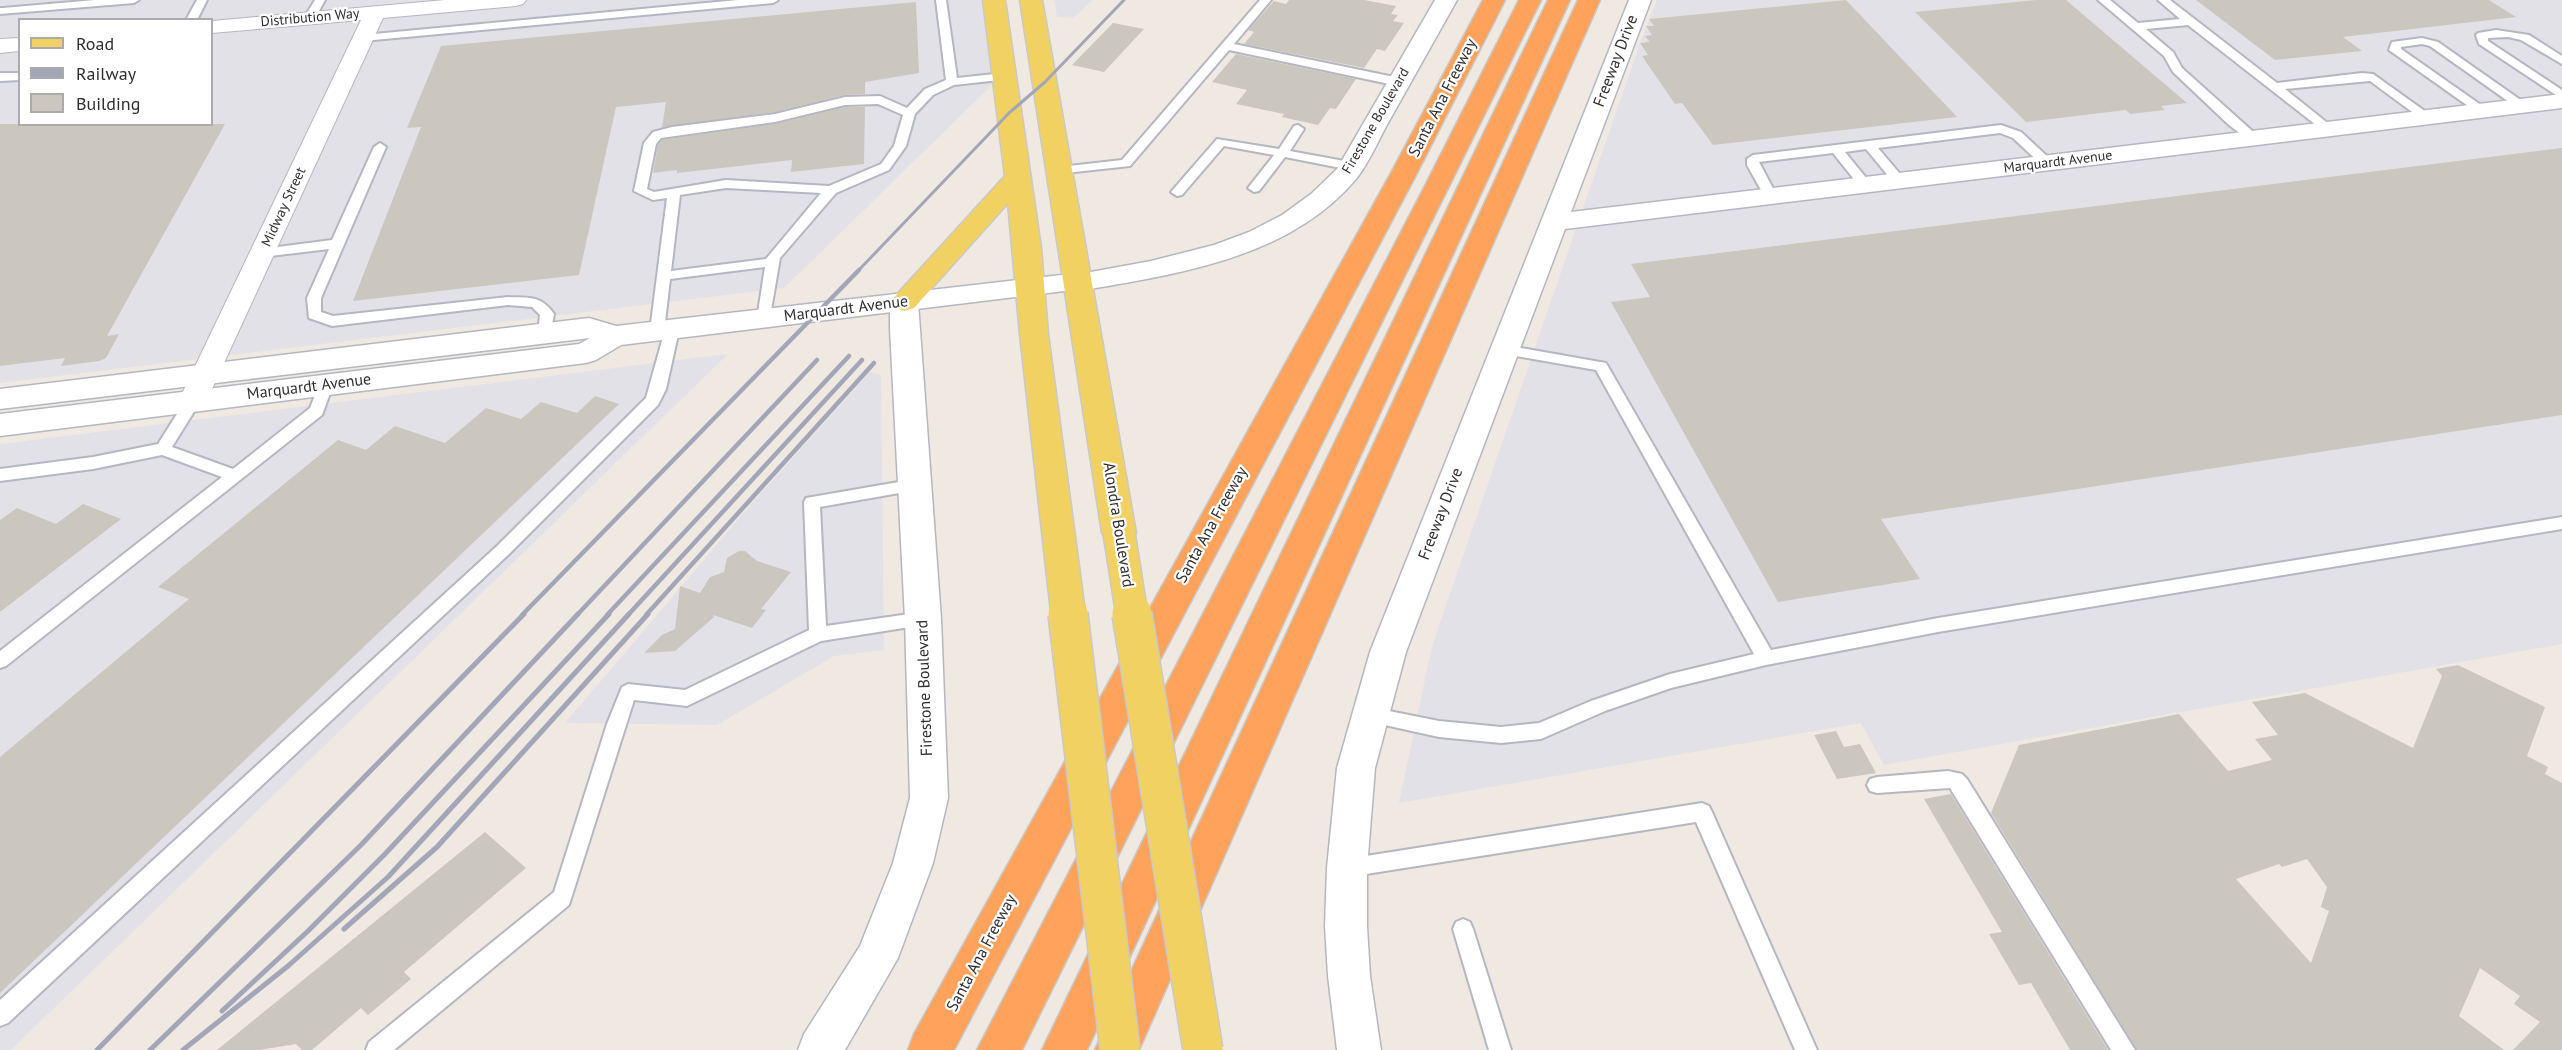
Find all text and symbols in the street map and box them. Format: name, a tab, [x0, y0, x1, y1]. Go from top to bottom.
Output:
street label: Distribution Way	[260, 5, 360, 31]
street label: Freeway Drive	[1590, 12, 1642, 110]
legend	[18, 18, 213, 126]
text: Road	[76, 32, 114, 55]
street label: Santa Ana Freeway	[1405, 36, 1481, 160]
text: Railway	[76, 62, 136, 85]
street label: Firestone Boulevard	[1339, 65, 1413, 177]
text: Building	[76, 92, 140, 115]
street label: Marquardt Avenue	[2003, 147, 2113, 177]
street label: Midway Street	[258, 165, 310, 249]
street label: Marquardt Avenue	[783, 292, 909, 326]
street label: Marquardt Avenue	[246, 370, 372, 404]
street label: Alondra Boulevard	[1099, 461, 1137, 589]
street label: Santa Ana Freeway	[1172, 464, 1252, 586]
street label: Freeway Drive	[1415, 465, 1467, 563]
street label: Firestone Boulevard	[913, 619, 937, 757]
street label: Santa Ana Freeway	[943, 891, 1021, 1015]

